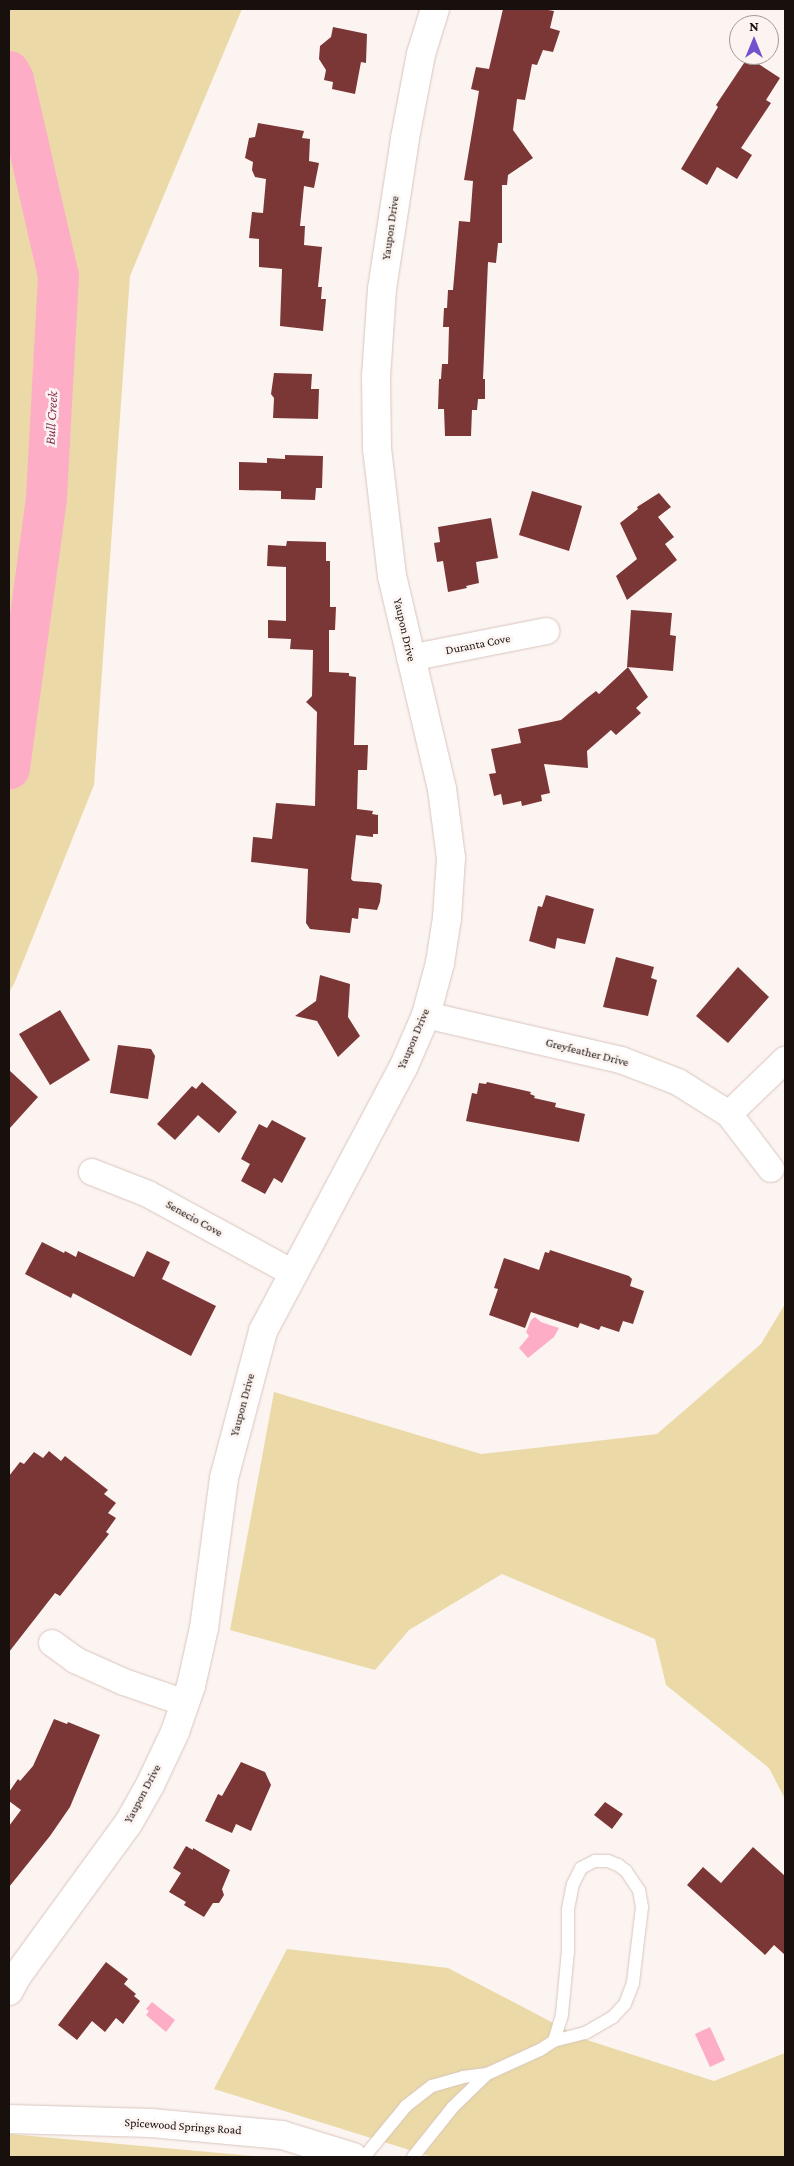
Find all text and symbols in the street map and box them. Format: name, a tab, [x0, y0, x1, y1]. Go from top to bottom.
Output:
north arrow	[729, 15, 779, 65]
text: N	[749, 18, 759, 34]
street label: Yaupon Drive	[379, 195, 403, 261]
water label: Bull Creek	[41, 391, 61, 445]
street label: Yaupon Drive	[390, 597, 418, 663]
street label: Duranta Cove	[444, 632, 512, 658]
street label: Yaupon Drive	[395, 1006, 433, 1072]
street label: Greyfeather Drive	[544, 1036, 630, 1070]
street label: Senecio Cove	[163, 1198, 225, 1240]
street label: Yaupon Drive	[228, 1372, 258, 1438]
street label: Yaupon Drive	[121, 1762, 165, 1826]
street label: Spicewood Springs Road	[124, 2116, 242, 2138]

